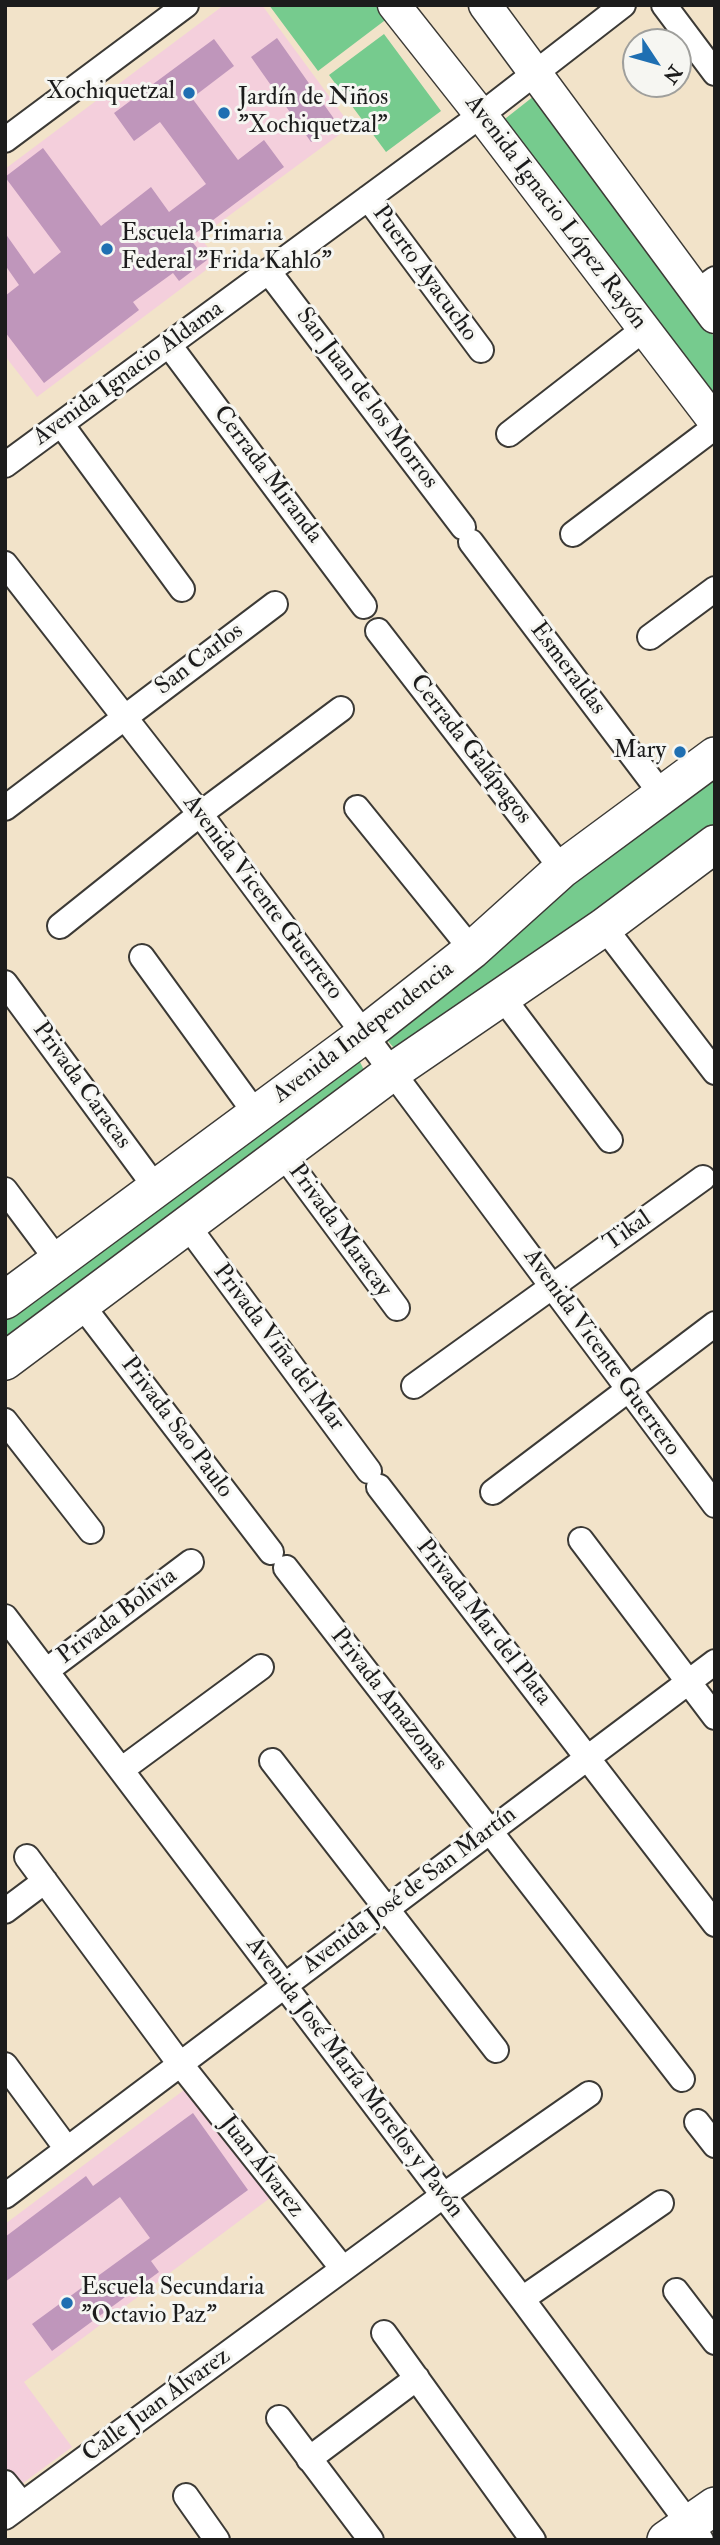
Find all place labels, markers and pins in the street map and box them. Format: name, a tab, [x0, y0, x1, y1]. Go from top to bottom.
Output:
place label: Xochiquetzal	[47, 79, 175, 107]
marker: Xochiquetzal	[181, 85, 197, 101]
place label: Jardín de Niños "Xochiquetzal"	[238, 85, 388, 141]
marker: Jardín de Niños "Xochiquetzal"	[216, 105, 232, 121]
place label: Escuela Primaria Federal "Frida Kahlo"	[121, 221, 332, 277]
marker: Escuela Primaria Federal "Frida Kahlo"	[99, 241, 115, 257]
place label: Mary	[614, 738, 666, 766]
marker: Mary	[672, 744, 688, 760]
place label: Escuela Secundaria "Octavio Paz"	[81, 2275, 264, 2331]
marker: Escuela Secundaria "Octavio Paz"	[59, 2295, 75, 2311]

